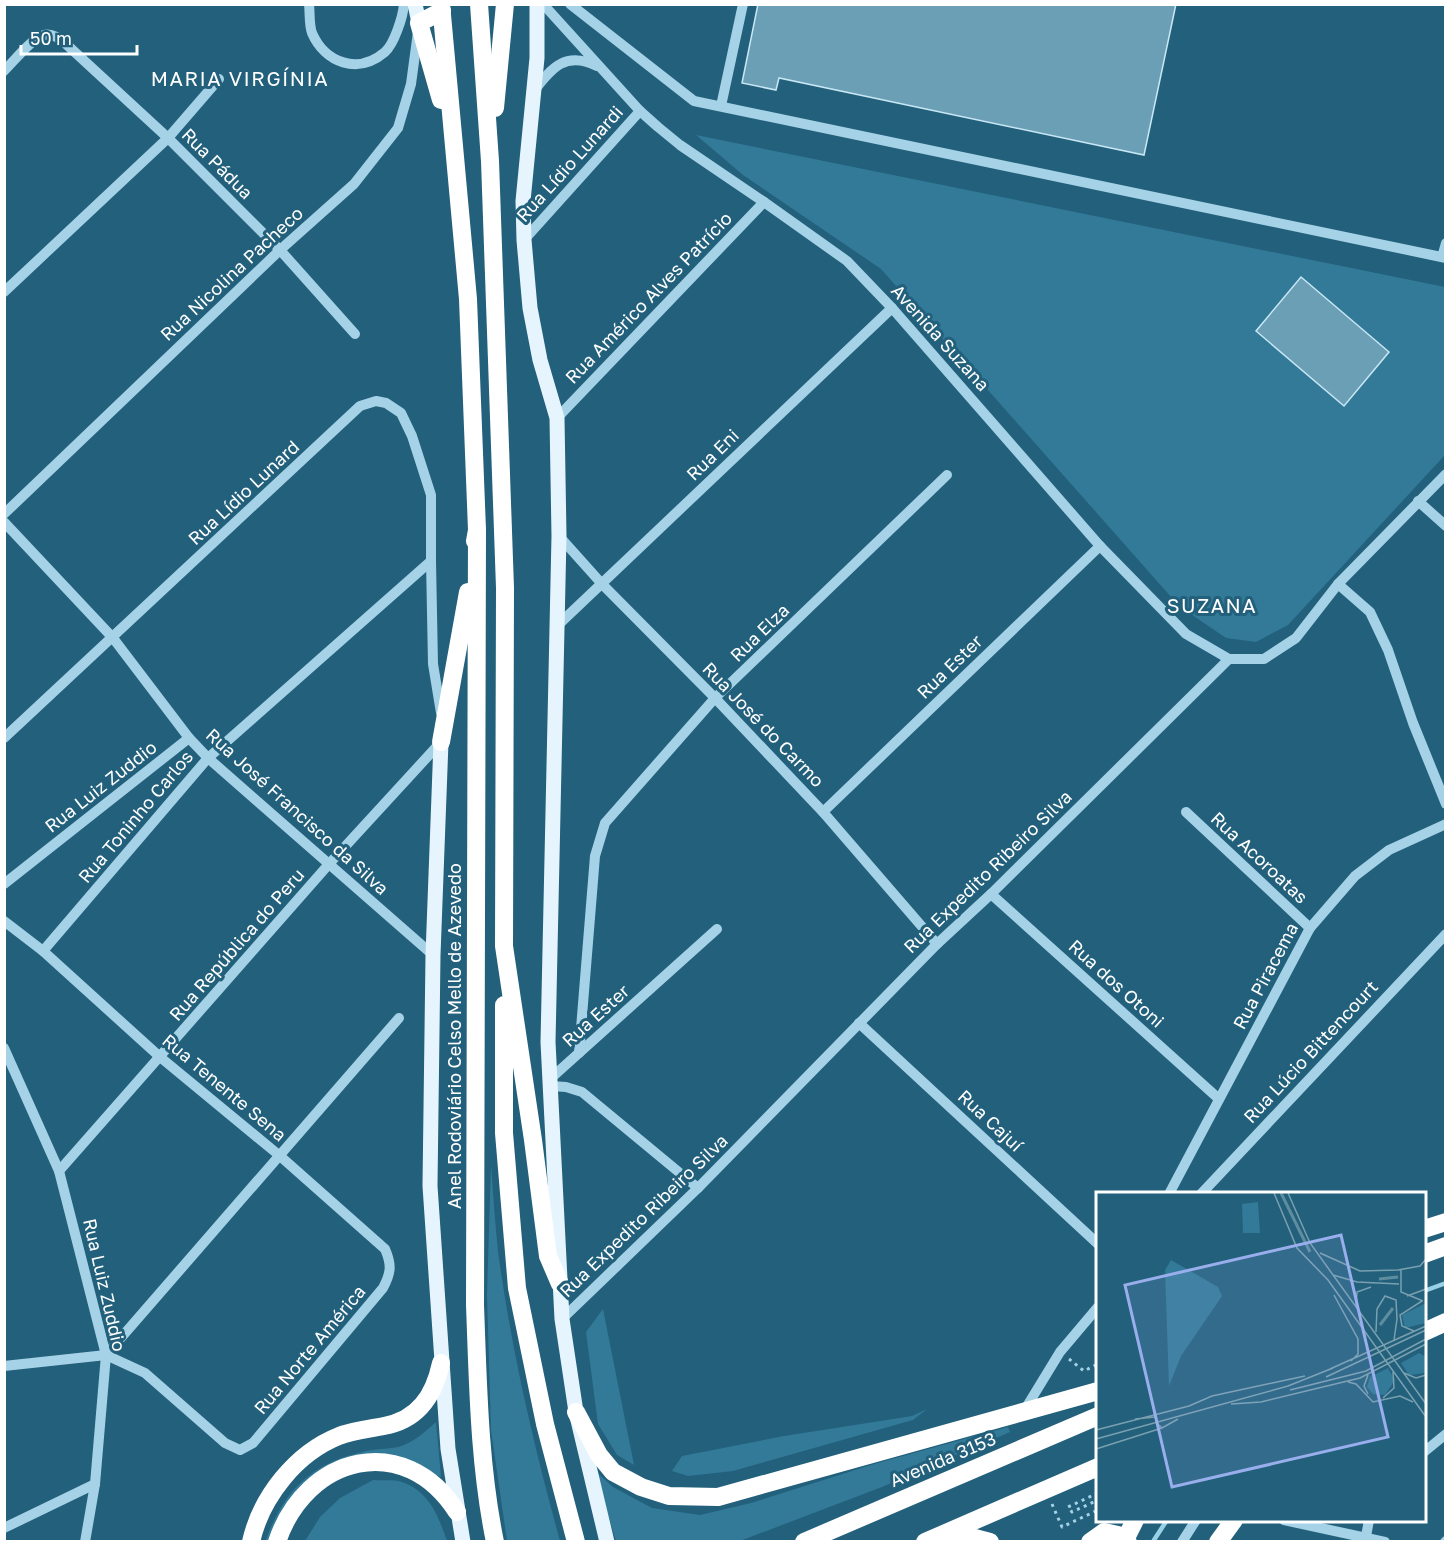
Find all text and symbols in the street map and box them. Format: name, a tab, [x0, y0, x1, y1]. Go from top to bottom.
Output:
scale bar	[21, 18, 136, 56]
text: 50 m	[30, 27, 72, 49]
district label: MARIA VIRGÍNIA	[151, 66, 329, 90]
street label: Rua Lídio Lunardi	[511, 101, 627, 226]
street label: Rua Pádua	[178, 123, 258, 203]
street label: Rua Nicolina Pacheco	[156, 202, 307, 345]
street label: Rua Américo Alves Patrício	[560, 207, 736, 388]
street label: Avenida Suzana	[887, 280, 994, 395]
street label: Rua Eni	[682, 424, 743, 485]
street label: Rua Lídio Lunard	[183, 435, 303, 549]
district label: SUZANA	[1167, 593, 1257, 617]
street label: Rua Elza	[725, 599, 793, 666]
street label: Rua Ester	[912, 630, 987, 703]
street label: Rua José do Carmo	[698, 657, 829, 791]
street label: Rua José Francisco da Silva	[202, 723, 393, 899]
street label: Rua Luiz Zuddio	[40, 736, 161, 837]
street label: Rua Toninho Carlos	[73, 746, 197, 887]
street label: Rua Expedito Ribeiro Silva	[899, 785, 1076, 957]
street label: Rua Acoroatas	[1207, 807, 1313, 908]
street label: Anel Rodoviário Celso Mello de Azevedo	[443, 863, 465, 1209]
street label: Rua República do Peru	[164, 864, 308, 1025]
street label: Rua Piracema	[1228, 919, 1302, 1033]
street label: Rua dos Otoni	[1065, 935, 1169, 1032]
street label: Rua Lúcio Bittencourt	[1239, 975, 1382, 1127]
street label: Rua Ester	[557, 979, 633, 1051]
street label: Rua Tenente Sena	[158, 1029, 291, 1146]
street label: Rua Cajuí	[954, 1085, 1028, 1157]
street label: Rua Expedito Ribeiro Silva	[555, 1129, 732, 1301]
inset map	[1096, 1192, 1426, 1522]
street label: Rua Luiz Zuddio	[79, 1216, 131, 1353]
street label: Rua Norte América	[249, 1280, 370, 1418]
street label: Avenida 3153	[886, 1427, 999, 1491]

